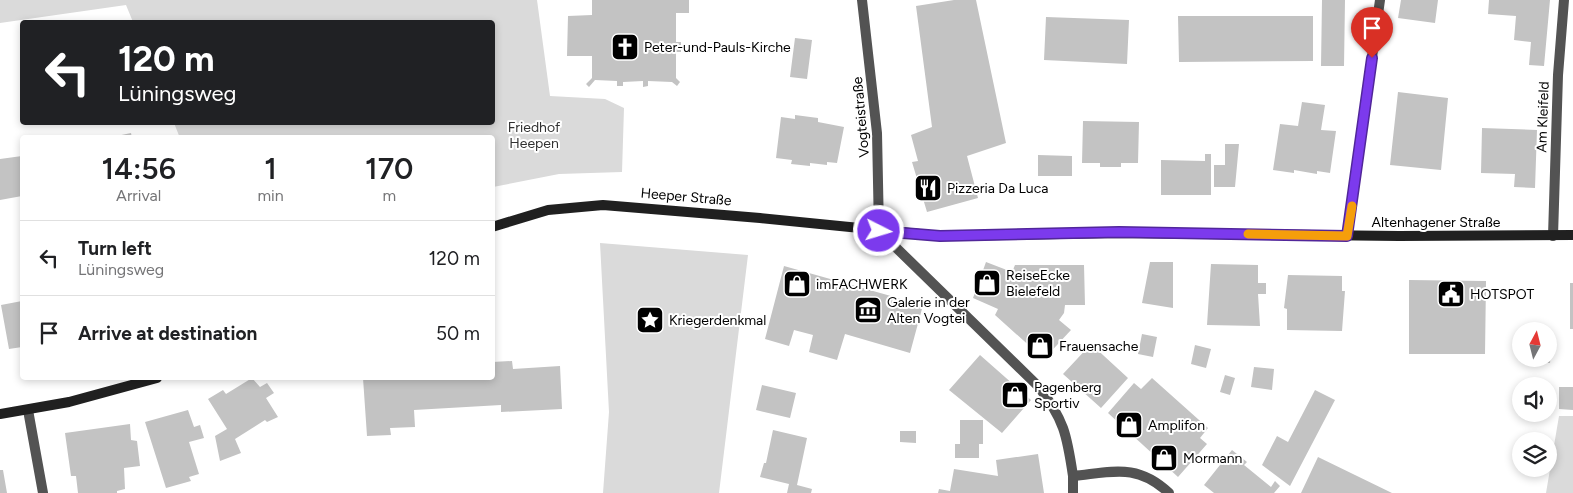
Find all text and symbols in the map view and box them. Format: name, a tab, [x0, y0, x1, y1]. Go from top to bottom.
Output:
pin	[1351, 7, 1393, 58]
icon: arrive	[1358, 14, 1386, 42]
church icon: Peter-und-Pauls-Kirche	[610, 32, 640, 62]
text: 120 m	[118, 38, 215, 80]
place label: Peter-und-Pauls-Kirche	[644, 39, 791, 56]
icon: left	[35, 40, 100, 105]
street label: Vogteistraße	[849, 76, 873, 158]
text: Lüningsweg	[118, 80, 236, 107]
street label: Am Kleifeld	[1533, 81, 1553, 153]
park label: Friedhof Heepen	[508, 119, 561, 152]
text: 14:56	[101, 150, 176, 187]
text: 1	[264, 150, 277, 187]
text: 170	[365, 150, 413, 187]
restaurant icon: Pizzeria Da Luca	[913, 173, 943, 203]
place label: Pizzeria Da Luca	[947, 180, 1048, 197]
street label: Heeper Straße	[640, 185, 733, 209]
text: Arrival	[116, 186, 161, 205]
text: min	[257, 186, 284, 205]
text: m	[382, 186, 396, 205]
position arrow	[852, 204, 904, 256]
street label: Altenhagener Straße	[1371, 214, 1501, 231]
text: Turn left	[78, 237, 152, 260]
icon: left	[35, 244, 63, 272]
text: 120 m	[428, 247, 480, 270]
text: Lüningsweg	[78, 260, 164, 279]
place label: ReiseEcke Bielefeld	[1006, 267, 1070, 300]
shop icon: ReiseEcke Bielefeld	[972, 268, 1002, 298]
shop icon: imFACHWERK	[782, 269, 812, 299]
place label: imFACHWERK	[816, 276, 908, 293]
public building icon: HOTSPOT	[1436, 279, 1466, 309]
place label: HOTSPOT	[1470, 286, 1534, 303]
place label: Galerie in der Alten Vogtei	[887, 294, 970, 327]
museum icon: Galerie in der Alten Vogtei	[853, 295, 883, 325]
place icon: Kriegerdenkmal	[635, 305, 665, 335]
place label: Kriegerdenkmal	[669, 312, 766, 329]
icon: arrive	[35, 319, 63, 347]
text: Arrive at destination	[78, 322, 257, 345]
text: 50 m	[436, 322, 480, 345]
north arrow	[1512, 322, 1558, 368]
map controls	[1512, 322, 1557, 477]
shop icon: Frauensache	[1025, 331, 1055, 361]
place label: Frauensache	[1059, 338, 1139, 355]
button: sound	[1512, 377, 1557, 422]
place label: Pagenberg Sportiv	[1034, 379, 1102, 412]
shop icon: Pagenberg Sportiv	[1000, 380, 1030, 410]
shop icon: Amplifon	[1114, 410, 1144, 440]
place label: Amplifon	[1148, 417, 1205, 434]
button: layers	[1512, 432, 1557, 477]
shop icon: Mormann	[1149, 443, 1179, 473]
place label: Mormann	[1183, 450, 1243, 467]

